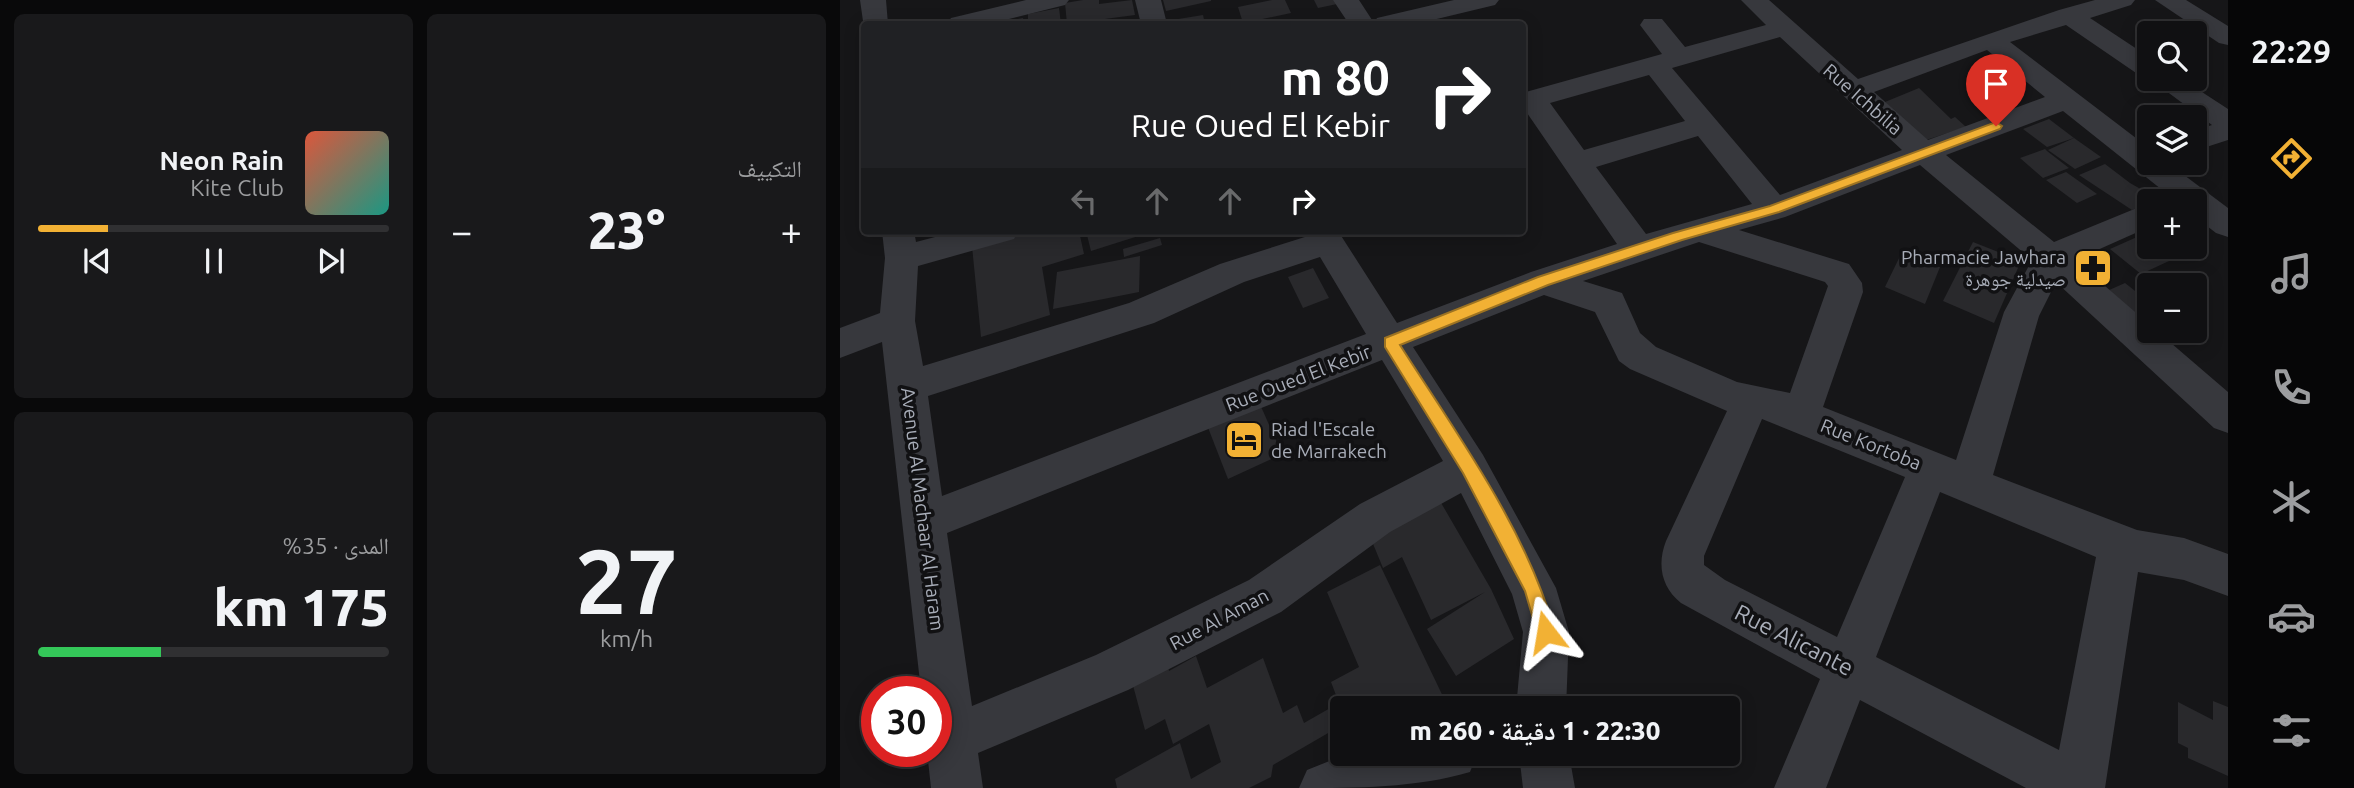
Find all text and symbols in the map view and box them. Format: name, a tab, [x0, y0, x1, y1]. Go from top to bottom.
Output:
map controls	[2137, 21, 2207, 343]
button: search	[2137, 21, 2207, 91]
text: 22:29	[2251, 33, 2331, 69]
text: 80 m	[1281, 49, 1390, 104]
icon: right	[1414, 49, 1505, 140]
pin	[1966, 54, 2026, 126]
street label: Rue Ichbilia	[1819, 59, 1907, 139]
icon: arrive	[1977, 65, 2015, 103]
button: layers	[2137, 105, 2207, 175]
text: Rue Oued El Kebir	[1131, 107, 1390, 143]
icon: directions	[2267, 134, 2316, 183]
text: Neon Rain	[159, 146, 284, 175]
text: التكييف	[737, 156, 802, 181]
text: Kite Club	[190, 175, 284, 200]
icon: left	[1065, 182, 1103, 220]
icon: ahead	[1138, 182, 1176, 220]
icon: ahead	[1211, 182, 1249, 220]
icon: right	[1284, 182, 1322, 220]
button: +	[2137, 189, 2207, 259]
text: 23°	[588, 201, 665, 259]
text: −	[451, 210, 472, 252]
text: +	[781, 210, 802, 252]
icon: previous	[78, 242, 116, 280]
icon: pause	[195, 242, 233, 280]
icon: next	[312, 242, 350, 280]
place label: Pharmacie Jawhara صيدلية جوهرة	[1901, 246, 2066, 291]
pharmacy icon: Pharmacie Jawhara صيدلية جوهرة	[2072, 247, 2114, 289]
icon: music	[2267, 249, 2316, 298]
button: −	[2137, 273, 2207, 343]
street label: Rue Oued El Kebir	[1222, 340, 1374, 416]
icon: phone	[2267, 363, 2316, 412]
street label: Avenue Al Machaar Al Haram	[897, 386, 949, 632]
street label: Rue Kortoba	[1817, 414, 1925, 474]
place label: Riad l'Escale de Marrakech	[1271, 418, 1387, 462]
hotel icon: Riad l'Escale de Marrakech	[1223, 419, 1265, 461]
icon: climate	[2267, 477, 2316, 526]
text: 27	[575, 529, 678, 631]
text: المدى · 35%	[283, 533, 389, 558]
text: 175 km	[214, 578, 389, 636]
street label: Rue Al Aman	[1166, 584, 1272, 654]
icon: car	[2267, 592, 2316, 641]
position arrow	[1509, 595, 1583, 669]
street label: Rue Alicante	[1731, 599, 1857, 680]
text: km/h	[600, 626, 653, 651]
speed limit sign: 30	[861, 676, 952, 767]
icon: filters	[2267, 706, 2316, 755]
text: 22:30 · 1 دقيقة · 260 m	[1409, 716, 1661, 745]

